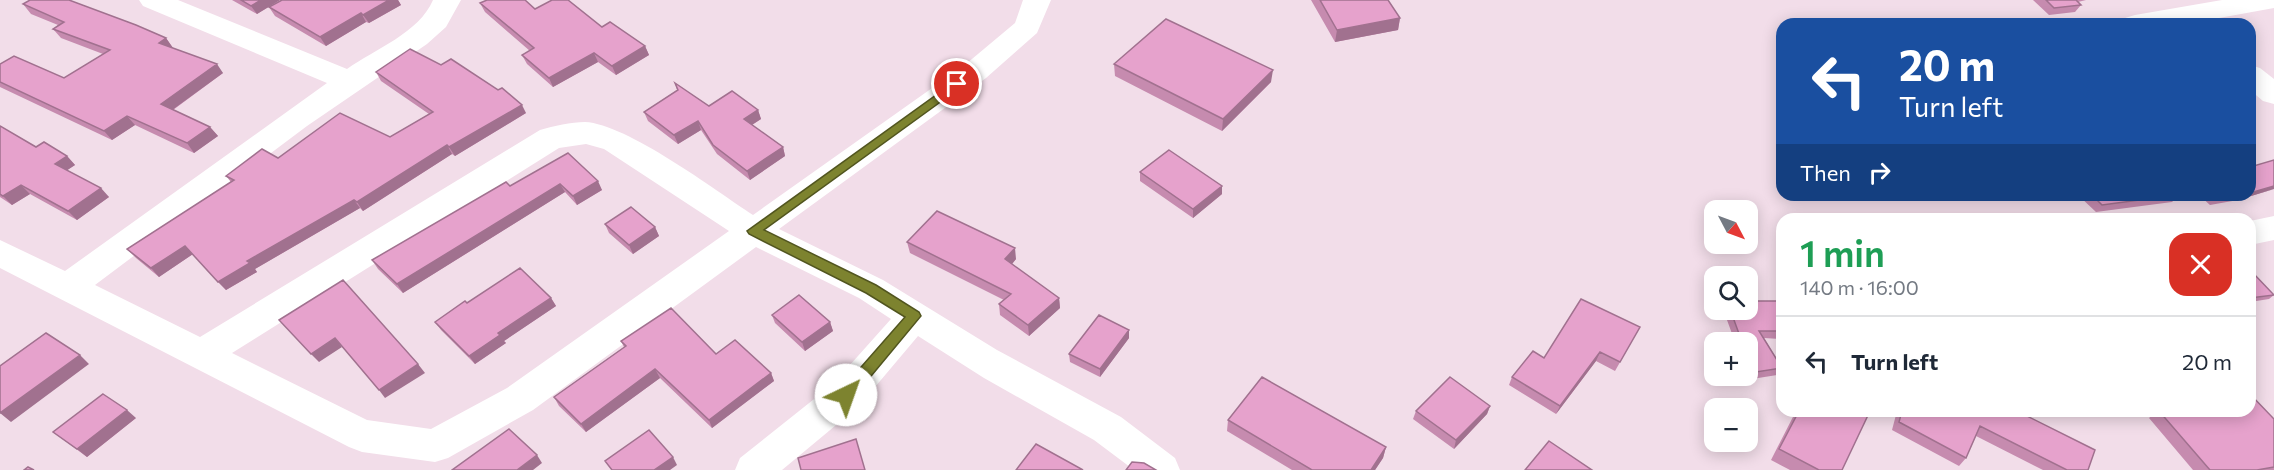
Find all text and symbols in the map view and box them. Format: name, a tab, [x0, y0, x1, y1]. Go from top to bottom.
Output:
text: 20 m	[1899, 38, 1995, 90]
icon: left	[1800, 42, 1878, 120]
pin	[931, 58, 982, 109]
icon: arrive	[940, 67, 973, 100]
text: Turn left	[1899, 90, 2003, 123]
icon: right	[1863, 156, 1896, 189]
text: Then	[1800, 159, 1851, 186]
north arrow	[1704, 200, 1758, 254]
map controls	[1704, 200, 1758, 452]
text: 1 min	[1800, 230, 1885, 274]
button: close	[2169, 233, 2232, 296]
button: search	[1704, 266, 1758, 320]
text: 140 m · 16:00	[1800, 275, 1919, 299]
button: +	[1704, 332, 1758, 386]
icon: left	[1800, 345, 1833, 378]
text: Turn left	[1851, 348, 1938, 375]
text: 20 m	[2182, 348, 2232, 375]
position arrow	[814, 363, 878, 427]
button: −	[1704, 398, 1758, 452]

